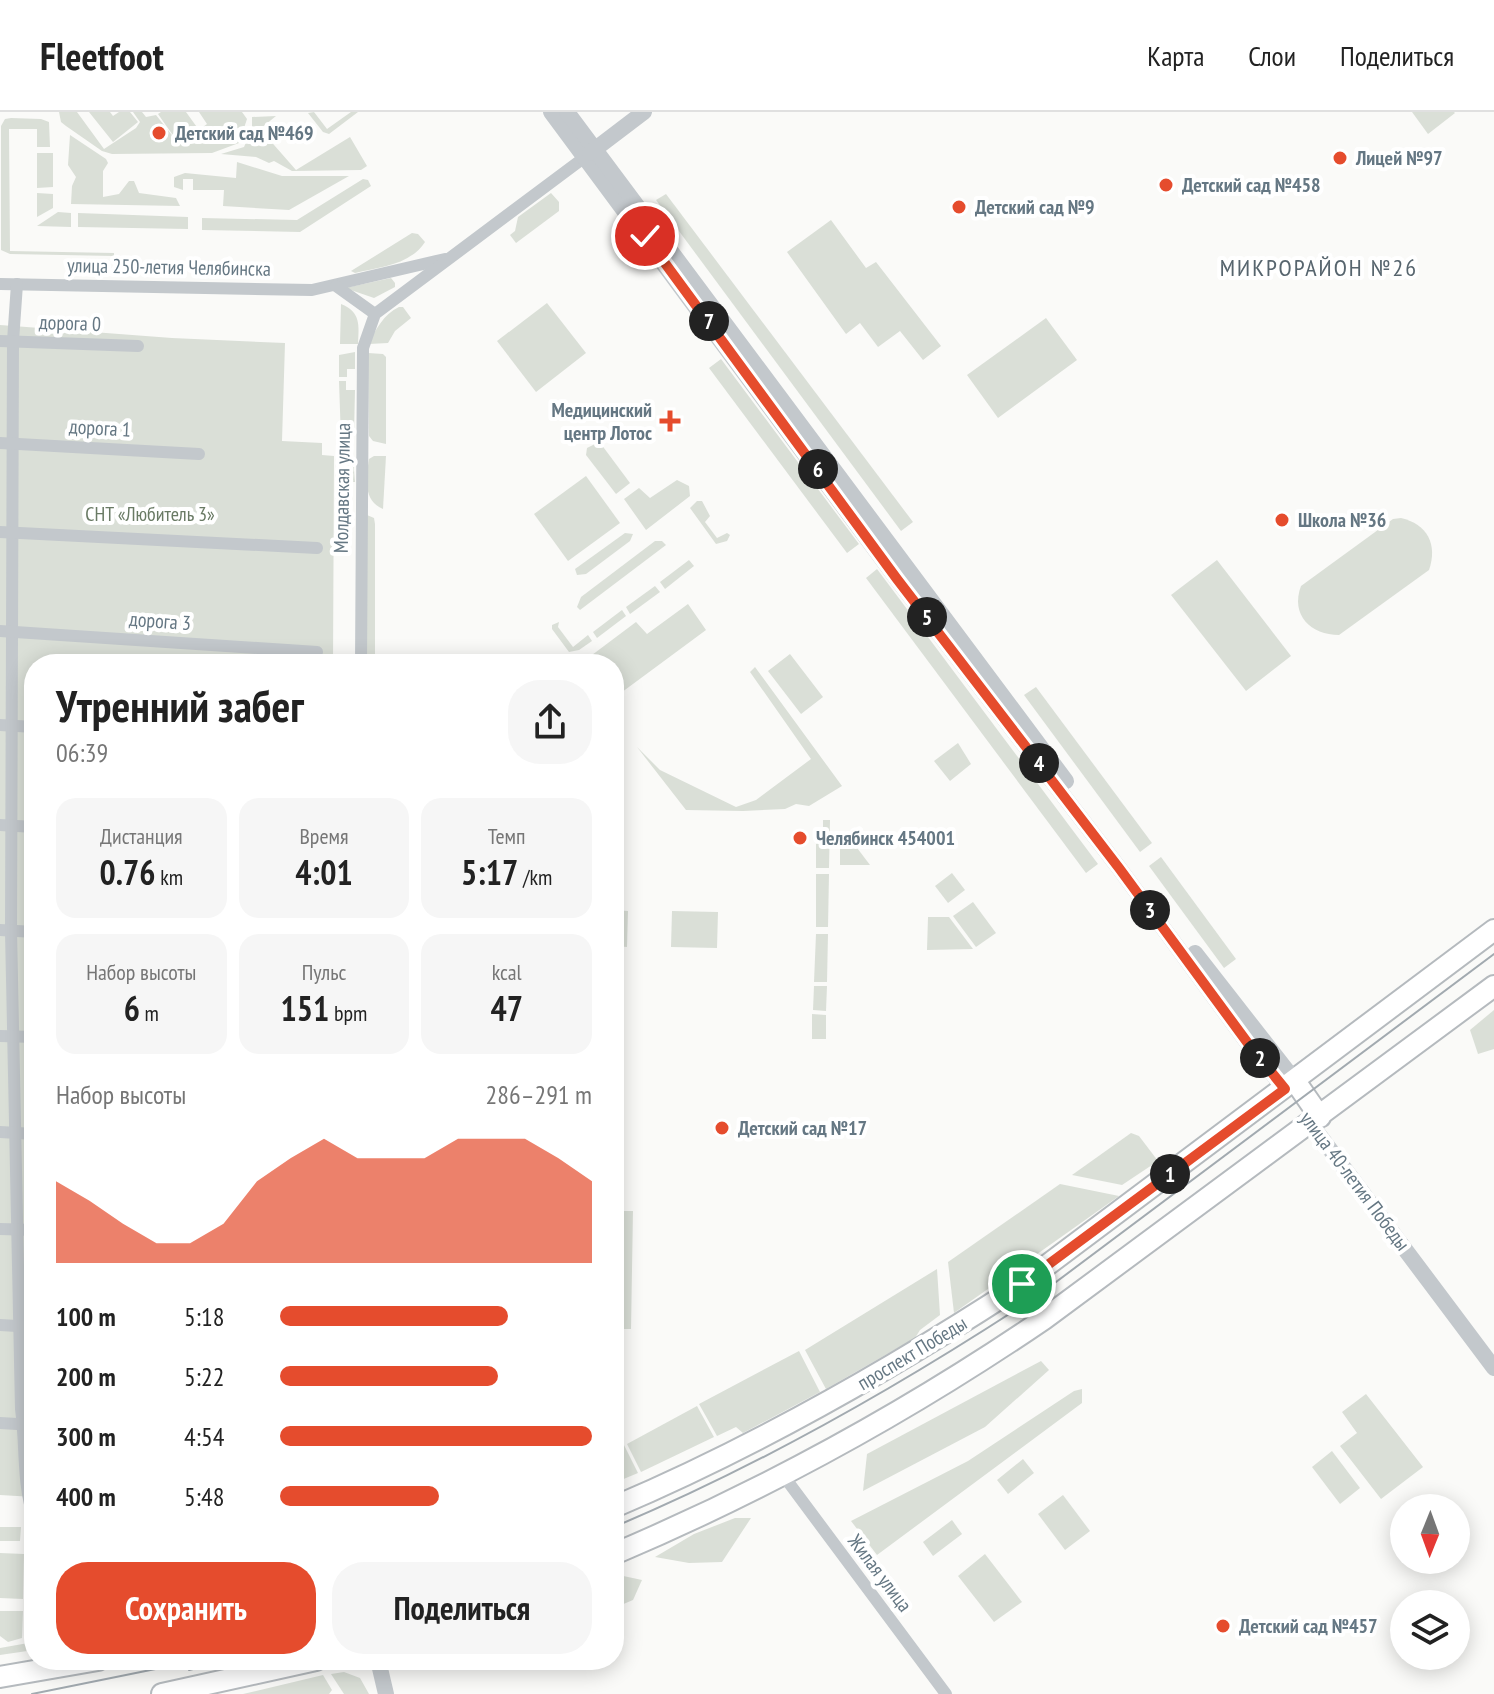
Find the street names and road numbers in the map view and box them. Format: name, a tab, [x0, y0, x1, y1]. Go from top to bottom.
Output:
street label: улица 250-летия Челябинска	[67, 252, 271, 282]
street label: дорога 0	[39, 309, 101, 337]
street label: дорога 1	[68, 413, 132, 443]
street label: Молдавская улица	[328, 423, 356, 553]
street label: дорога 3	[128, 606, 192, 636]
street label: улица 40-летия Победы	[1294, 1106, 1416, 1256]
street label: проспект Победы	[853, 1310, 971, 1396]
street label: Жилая улица	[842, 1528, 918, 1617]

